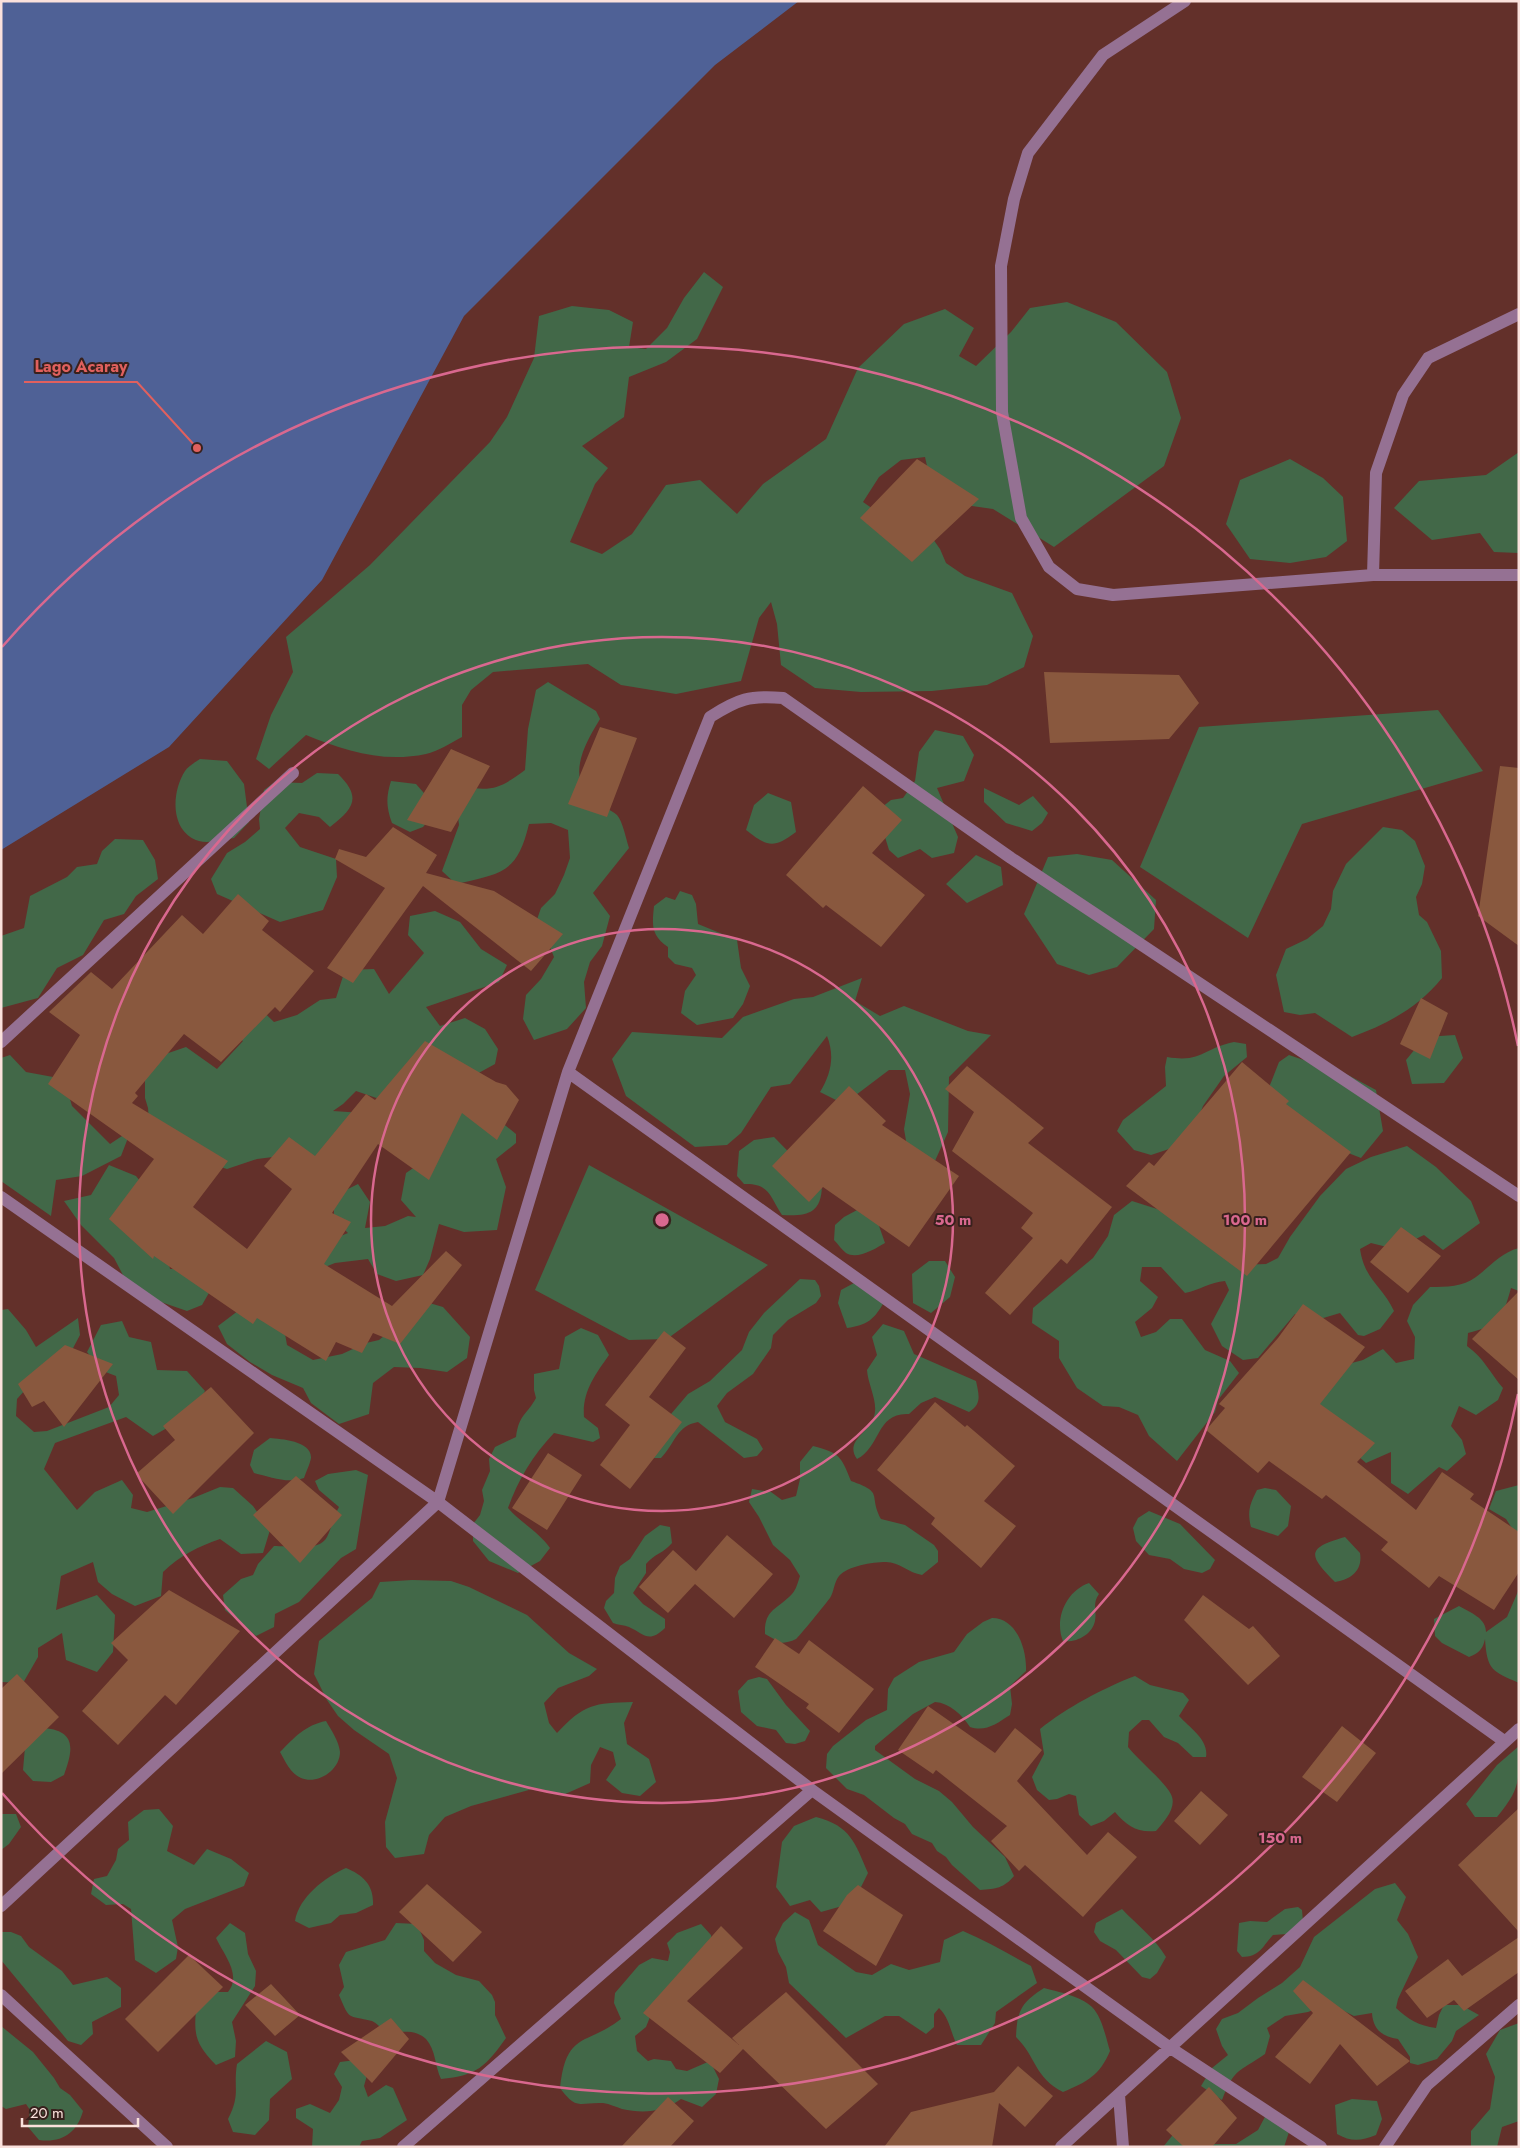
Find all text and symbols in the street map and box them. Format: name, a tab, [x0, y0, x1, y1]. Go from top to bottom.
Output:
callout: Lago Acaray	[24, 351, 137, 382]
text: Lago Acaray	[35, 355, 128, 378]
text: 50 m	[935, 1209, 971, 1231]
text: 100 m	[1223, 1209, 1267, 1231]
centre of rings	[653, 1211, 671, 1229]
text: 150 m	[1258, 1827, 1302, 1849]
scale bar	[22, 2096, 139, 2128]
text: 20 m	[30, 2102, 64, 2124]

